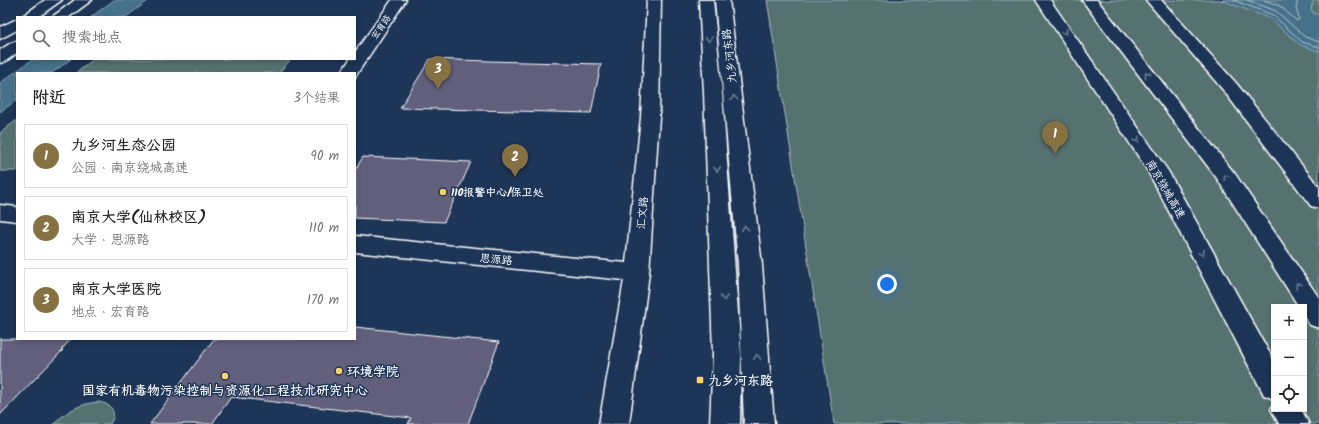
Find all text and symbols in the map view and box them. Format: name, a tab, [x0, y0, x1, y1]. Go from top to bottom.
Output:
street label: 宏育路	[368, 12, 395, 43]
search box	[16, 16, 356, 60]
text: 搜索地点	[62, 26, 122, 50]
icon: search	[30, 27, 52, 49]
street label: 九乡河东路	[718, 27, 742, 84]
one-way arrow	[1060, 28, 1067, 35]
one-way arrow	[704, 36, 713, 42]
pin: 3	[425, 56, 451, 89]
one-way arrow	[1144, 72, 1151, 79]
text: 附近	[32, 85, 66, 112]
text: 3个结果	[294, 88, 340, 109]
one-way arrow	[729, 95, 738, 101]
pin: 1	[1042, 121, 1068, 154]
text: 九乡河生态公园	[71, 134, 176, 158]
one-way arrow	[1132, 136, 1139, 143]
pin: 2	[502, 144, 528, 177]
text: 1	[44, 146, 48, 167]
text: 90 m	[311, 146, 339, 167]
street label: 南京绕城高速	[1141, 156, 1189, 223]
text: 公园 · 南京绕城高速	[71, 158, 189, 179]
one-way arrow	[713, 166, 721, 172]
one-way arrow	[1224, 174, 1231, 181]
place label: 110报警中心/保卫处	[451, 184, 543, 202]
marker: 110报警中心/保卫处	[438, 187, 448, 197]
street label: 汇文路	[633, 196, 653, 230]
text: 南京大学(仙林校区)	[71, 206, 206, 230]
text: 2	[42, 218, 50, 239]
text: 110 m	[309, 218, 339, 239]
one-way arrow	[741, 225, 750, 231]
text: 大学 · 思源路	[71, 230, 150, 251]
one-way arrow	[1197, 249, 1205, 256]
street label: 思源路	[479, 250, 513, 270]
your location	[877, 274, 897, 294]
text: 南京大学医院	[71, 278, 161, 302]
one-way arrow	[1295, 283, 1302, 290]
text: 3	[42, 290, 50, 311]
text: 170 m	[307, 290, 339, 311]
one-way arrow	[719, 295, 728, 301]
text: 地点 · 宏育路	[71, 302, 150, 323]
map controls	[1271, 304, 1307, 412]
button: +	[1271, 304, 1307, 340]
button: −	[1271, 340, 1307, 376]
one-way arrow	[752, 354, 761, 360]
place label: 环境学院	[347, 362, 399, 383]
marker: 环境学院	[334, 366, 344, 376]
marker: 国家有机毒物污染控制与资源化工程技术研究中心	[220, 371, 230, 381]
place label: 九乡河东路	[708, 371, 773, 392]
marker: 九乡河东路	[695, 375, 705, 385]
button: locate	[1271, 376, 1307, 412]
place label: 国家有机毒物污染控制与资源化工程技术研究中心	[82, 381, 368, 402]

